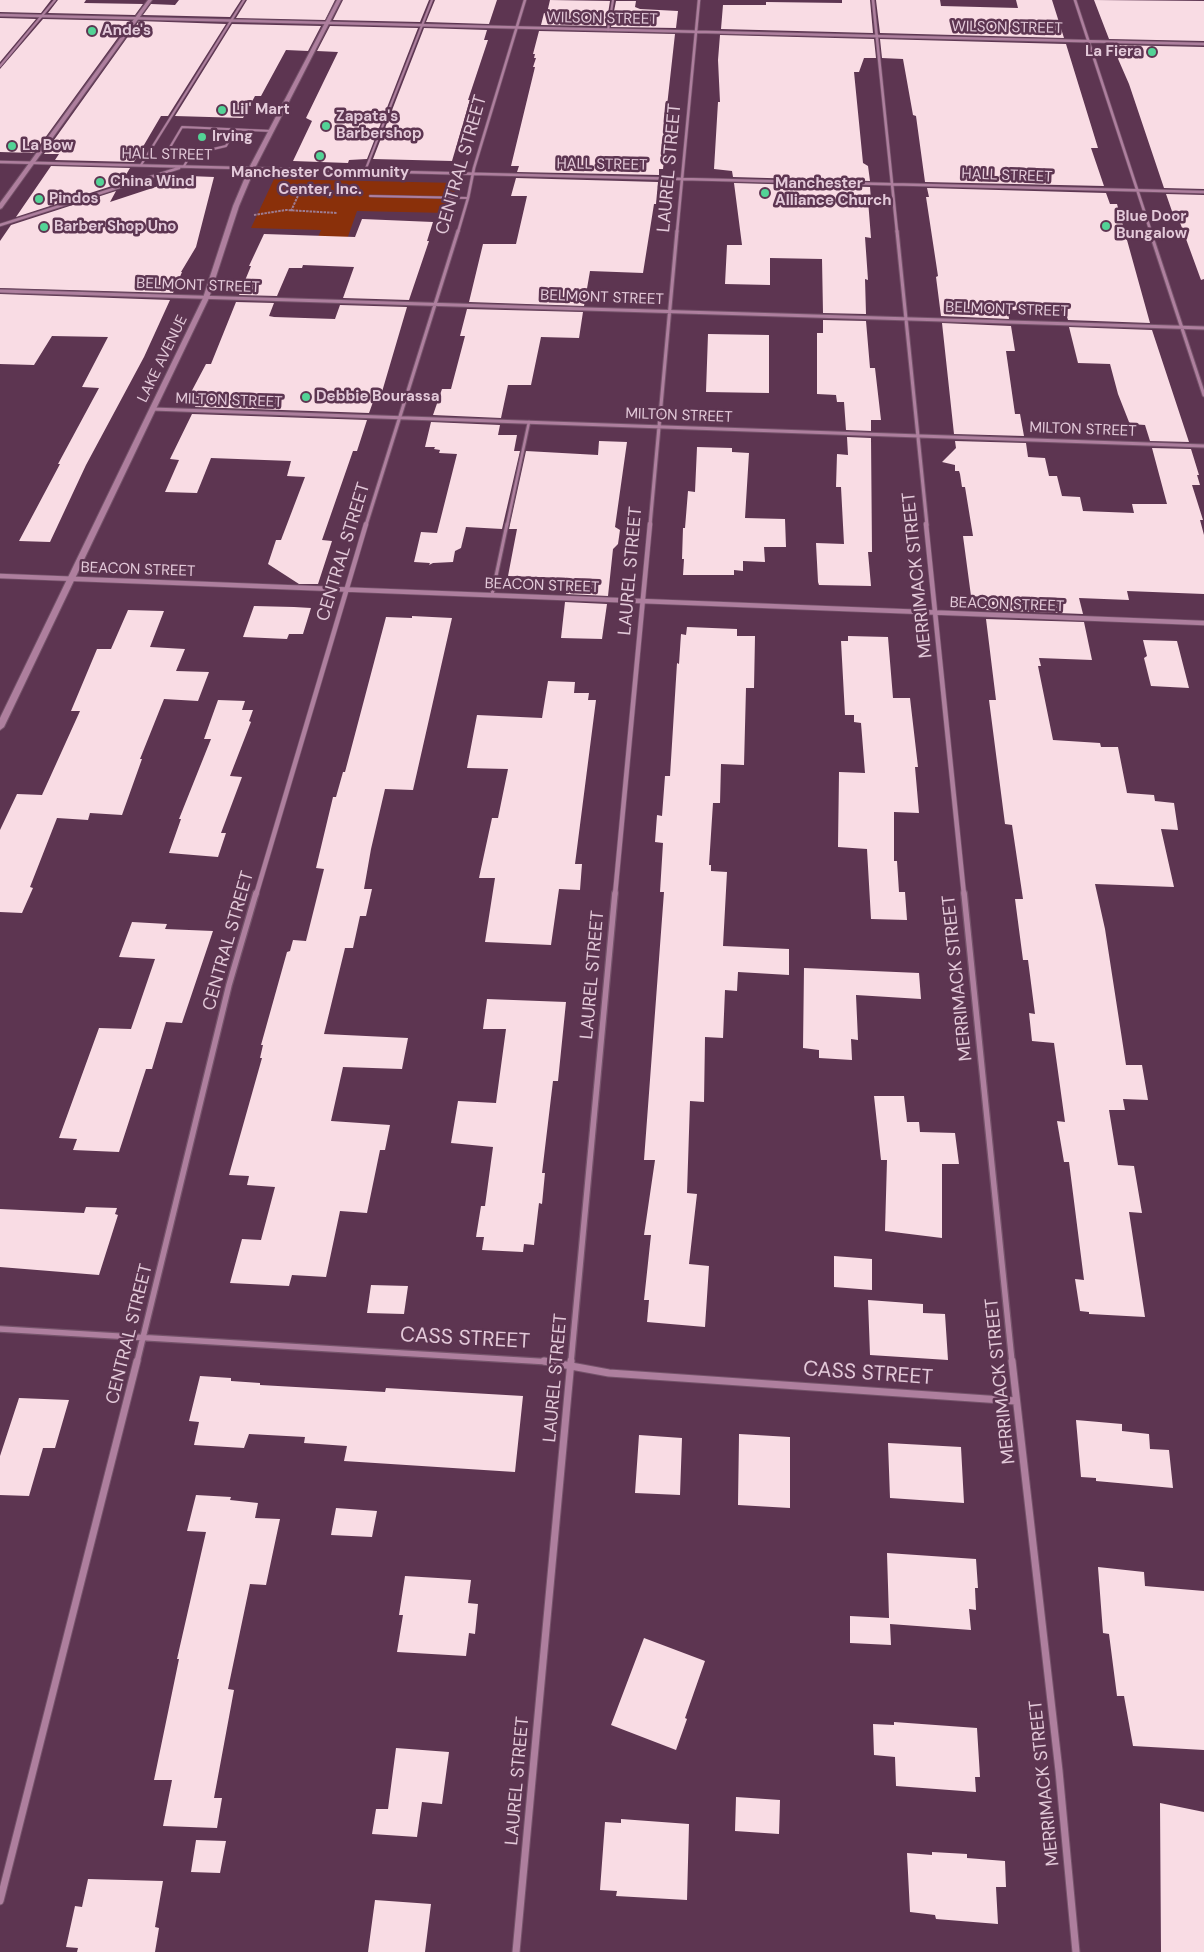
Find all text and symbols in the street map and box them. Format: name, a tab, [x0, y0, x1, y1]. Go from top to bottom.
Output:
street label: WILSON STREET	[546, 9, 658, 29]
street label: WILSON STREET	[951, 18, 1063, 38]
place label: Ande's	[102, 22, 151, 40]
marker: Ande's	[86, 25, 98, 37]
place label: La Fiera	[1085, 43, 1142, 61]
marker: La Fiera	[1146, 46, 1158, 58]
street label: CENTRAL STREET	[432, 93, 492, 237]
place label: Lil' Mart	[232, 101, 290, 119]
street label: LAUREL STREET	[654, 103, 686, 233]
marker: Lil' Mart	[216, 104, 228, 116]
place label: Zapata's Barbershop	[336, 108, 422, 143]
marker: Zapata's Barbershop	[320, 120, 332, 132]
place label: Irving	[212, 128, 253, 146]
marker: Irving	[196, 131, 208, 143]
place label: La Bow	[22, 137, 73, 155]
marker: La Bow	[6, 140, 18, 152]
street label: HALL STREET	[121, 145, 213, 165]
marker: Manchester Community Center, Inc.	[314, 150, 326, 162]
street label: HALL STREET	[556, 155, 648, 175]
place label: Manchester Community Center, Inc.	[231, 164, 409, 199]
street label: HALL STREET	[961, 165, 1053, 187]
place label: China Wind	[110, 173, 194, 191]
place label: Manchester Alliance Church	[775, 175, 891, 210]
marker: China Wind	[94, 176, 106, 188]
marker: Manchester Alliance Church	[759, 187, 771, 199]
place label: Pindos	[49, 190, 99, 208]
marker: Pindos	[33, 193, 45, 205]
place label: Blue Door Bungalow	[1116, 208, 1187, 243]
place label: Barber Shop Uno	[54, 218, 177, 236]
marker: Blue Door Bungalow	[1100, 220, 1112, 232]
marker: Barber Shop Uno	[38, 221, 50, 233]
street label: BELMONT STREET	[136, 275, 260, 297]
street label: BELMONT STREET	[540, 287, 664, 309]
street label: BELMONT STREET	[945, 299, 1069, 321]
street label: LAKE AVENUE	[134, 312, 192, 406]
place label: Debbie Bourassa	[316, 388, 440, 406]
street label: MILTON STREET	[175, 390, 283, 412]
marker: Debbie Bourassa	[300, 391, 312, 403]
street label: MILTON STREET	[625, 405, 733, 427]
street label: MILTON STREET	[1029, 419, 1137, 441]
street label: CENTRAL STREET	[313, 480, 375, 624]
street label: MERRIMACK STREET	[899, 491, 937, 659]
street label: LAUREL STREET	[615, 506, 647, 636]
street label: BEACON STREET	[80, 559, 196, 581]
street label: BEACON STREET	[484, 575, 600, 597]
street label: BEACON STREET	[949, 594, 1065, 616]
street label: CENTRAL STREET	[199, 869, 259, 1013]
street label: MERRIMACK STREET	[939, 894, 977, 1062]
street label: LAUREL STREET	[577, 910, 609, 1040]
street label: CENTRAL STREET	[102, 1262, 158, 1406]
street label: MERRIMACK STREET	[982, 1297, 1020, 1465]
street label: LAUREL STREET	[540, 1313, 572, 1443]
street label: CASS STREET	[399, 1323, 531, 1355]
street label: CASS STREET	[802, 1357, 934, 1391]
street label: MERRIMACK STREET	[1026, 1699, 1064, 1867]
street label: LAUREL STREET	[502, 1716, 534, 1846]

